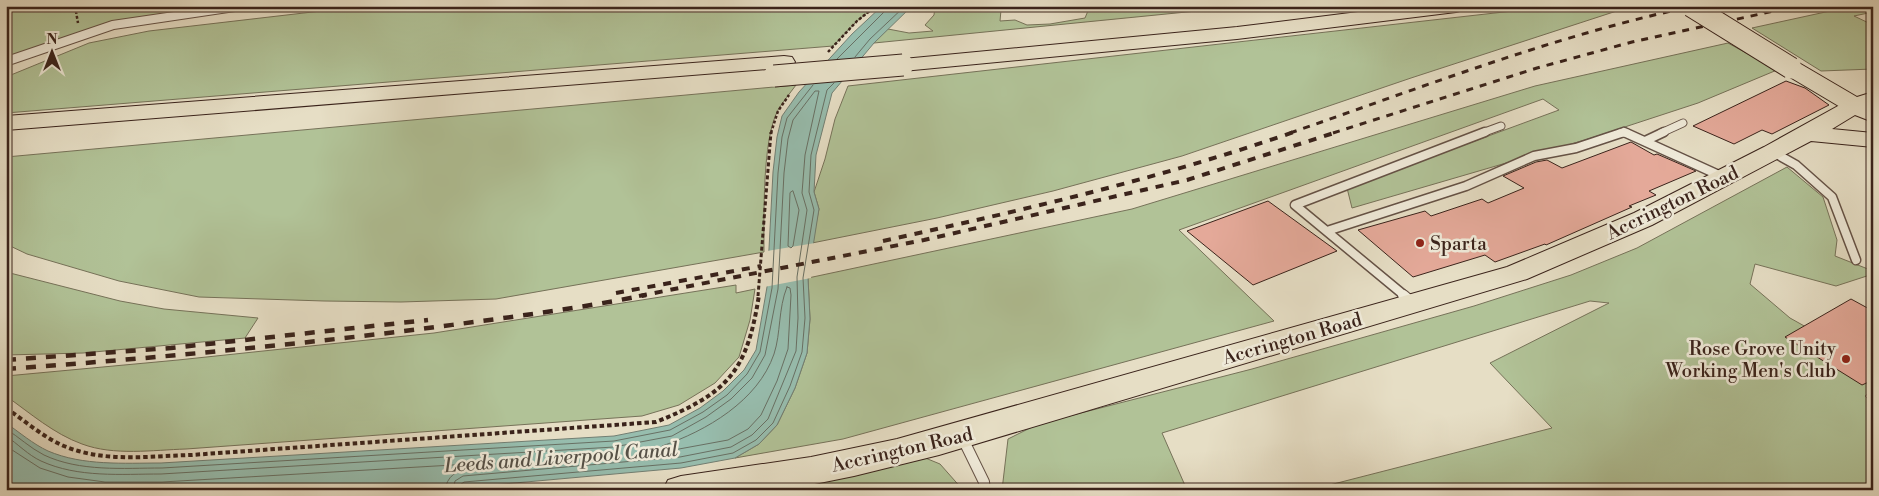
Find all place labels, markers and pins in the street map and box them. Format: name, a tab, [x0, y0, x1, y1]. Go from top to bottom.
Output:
place label: Sparta	[1430, 232, 1487, 256]
marker: Sparta	[1414, 237, 1426, 249]
place label: Rose Grove Unity Working Men's Club	[1665, 337, 1837, 383]
marker: Rose Grove Unity Working Men's Club	[1840, 353, 1852, 365]

